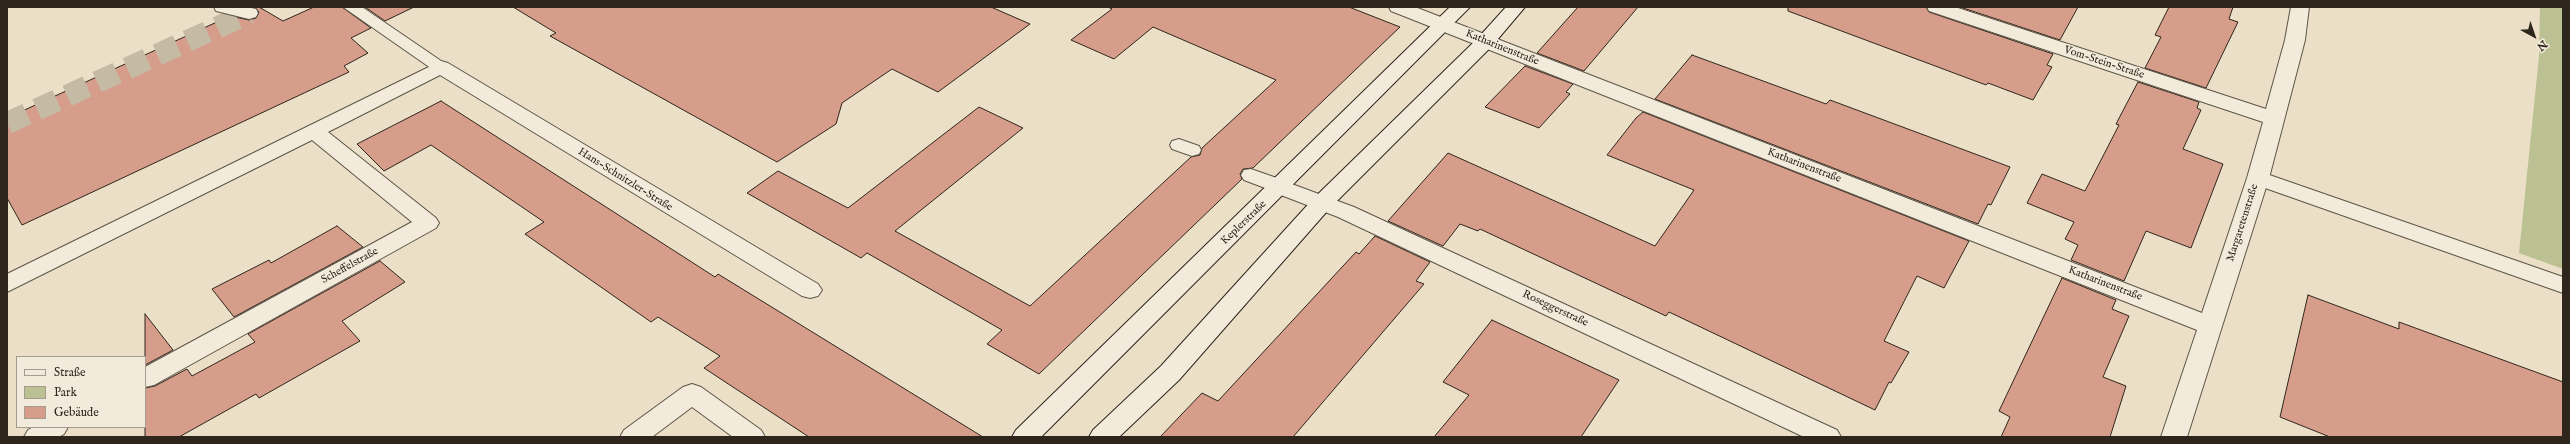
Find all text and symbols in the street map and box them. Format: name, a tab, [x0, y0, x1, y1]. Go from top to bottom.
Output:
north arrow	[2514, 16, 2554, 56]
street label: Katharinenstraße	[1463, 27, 1541, 69]
text: N	[2534, 37, 2550, 54]
street label: Vom-Stein-Straße	[2062, 44, 2146, 82]
street label: Hans-Schnitzler-Straße	[575, 146, 675, 214]
street label: Katharinenstraße	[1765, 146, 1843, 186]
street label: Margaretenstraße	[2224, 183, 2262, 263]
street label: Keplerstraße	[1219, 198, 1269, 248]
street label: Scheffelstraße	[319, 245, 381, 287]
street label: Katharinenstraße	[2066, 264, 2144, 304]
street label: Roseggerstraße	[1520, 288, 1590, 330]
legend	[16, 356, 146, 428]
text: Straße	[54, 365, 86, 380]
text: Park	[54, 385, 77, 400]
text: Gebäude	[54, 405, 99, 420]

